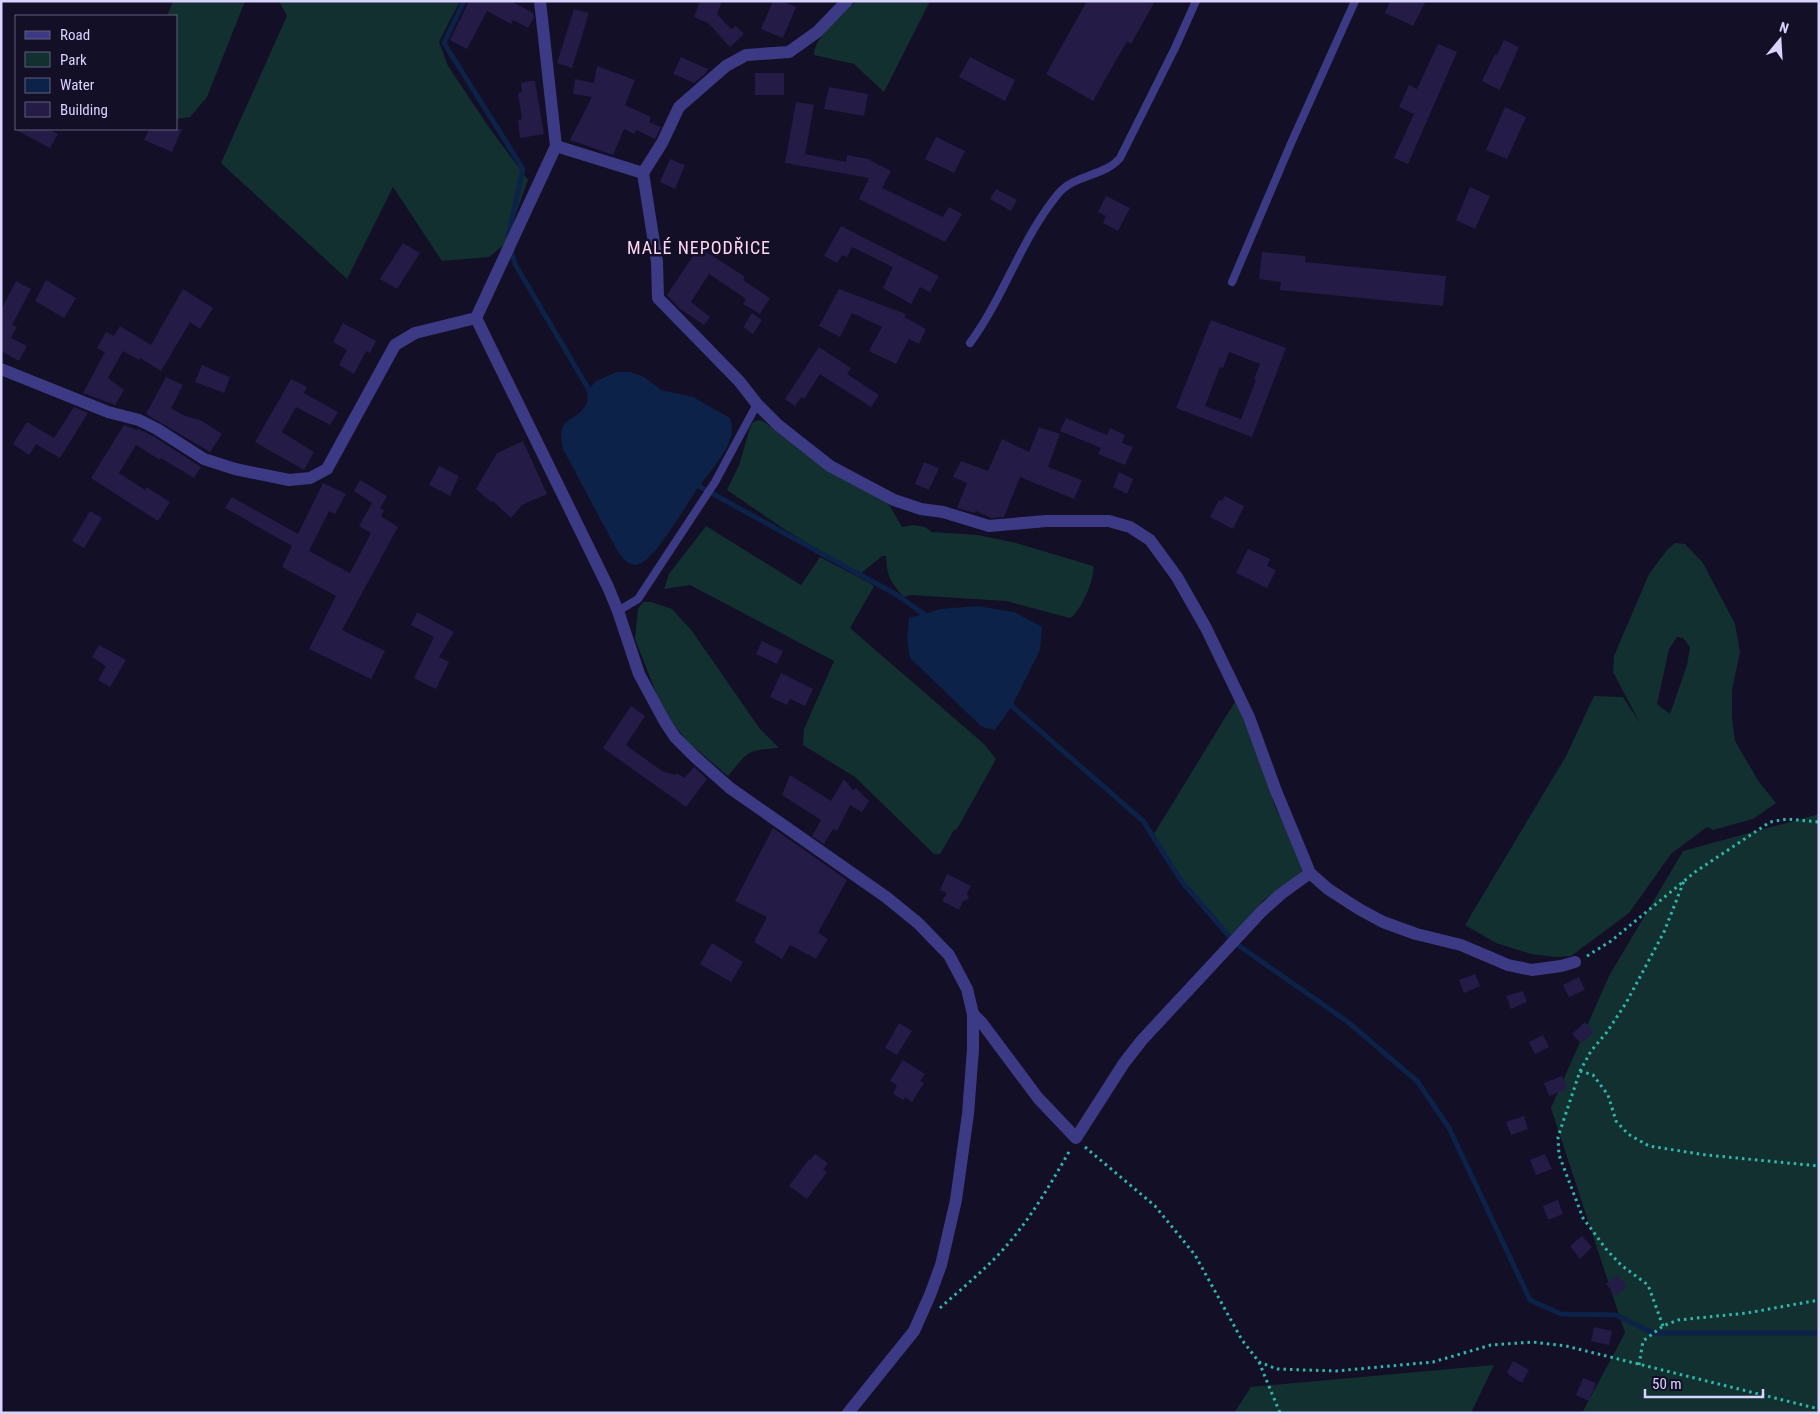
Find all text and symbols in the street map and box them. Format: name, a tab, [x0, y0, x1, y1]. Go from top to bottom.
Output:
legend	[15, 15, 178, 130]
north arrow	[1755, 15, 1805, 65]
text: N	[1777, 19, 1791, 37]
text: Road	[60, 26, 90, 44]
text: Park	[60, 51, 87, 69]
text: Water	[60, 76, 95, 94]
text: Building	[60, 101, 108, 119]
district label: MALÉ NEPODŘICE	[627, 237, 771, 258]
scale bar	[1645, 1366, 1762, 1398]
text: 50 m	[1652, 1375, 1682, 1393]

